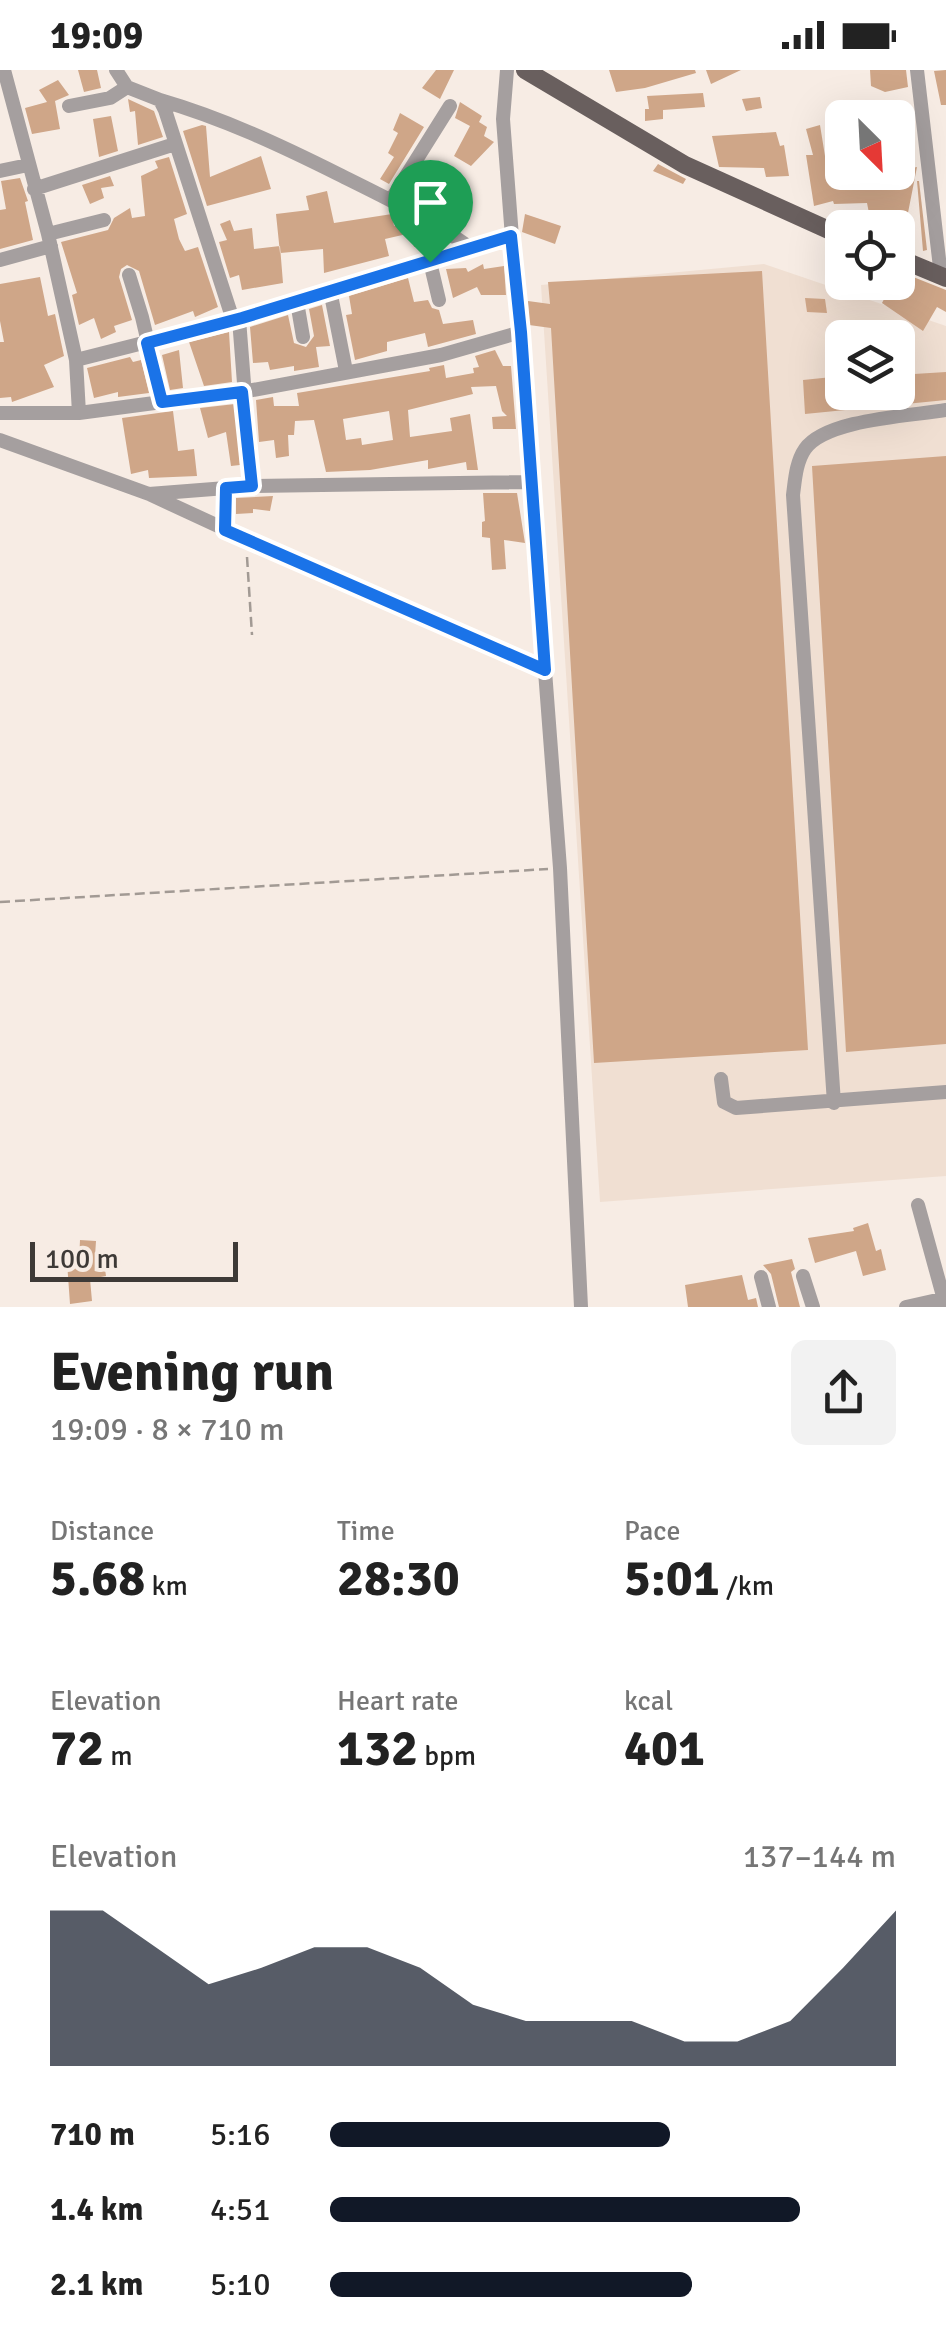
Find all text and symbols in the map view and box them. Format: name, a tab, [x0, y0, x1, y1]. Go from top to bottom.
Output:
text: 19:09	[50, 12, 143, 59]
north arrow	[825, 100, 915, 190]
map controls	[825, 100, 915, 410]
pin	[388, 160, 473, 263]
icon: arrive	[403, 175, 458, 230]
button: locate	[825, 210, 915, 300]
button: layers	[825, 320, 915, 410]
scale bar	[30, 1237, 238, 1282]
text: 100 m	[45, 1242, 119, 1276]
text: Evening run	[50, 1338, 334, 1406]
button: share	[791, 1340, 896, 1445]
text: 19:09 · 8 × 710 m	[50, 1410, 285, 1449]
text: Distance	[50, 1514, 154, 1548]
text: Time	[337, 1514, 395, 1548]
text: Pace	[624, 1514, 680, 1548]
text: 5.68	[50, 1548, 145, 1610]
text: 28:30	[337, 1548, 460, 1610]
text: 5:01	[624, 1548, 720, 1610]
text: km	[145, 1569, 188, 1603]
text: /km	[720, 1569, 774, 1603]
text: Elevation	[50, 1684, 162, 1718]
text: Heart rate	[337, 1684, 459, 1718]
text: kcal	[624, 1684, 673, 1718]
text: 72	[50, 1718, 104, 1780]
text: 132	[337, 1718, 418, 1780]
text: 401	[624, 1718, 705, 1780]
text: m	[104, 1739, 133, 1773]
text: bpm	[418, 1739, 476, 1773]
text: Elevation	[50, 1837, 177, 1876]
text: 137–144 m	[743, 1837, 896, 1876]
text: 710 m	[50, 2115, 135, 2154]
text: 5:16	[210, 2115, 270, 2154]
text: 1.4 km	[50, 2190, 143, 2229]
text: 4:51	[210, 2190, 270, 2229]
text: 2.1 km	[50, 2265, 143, 2304]
text: 5:10	[210, 2265, 270, 2304]

